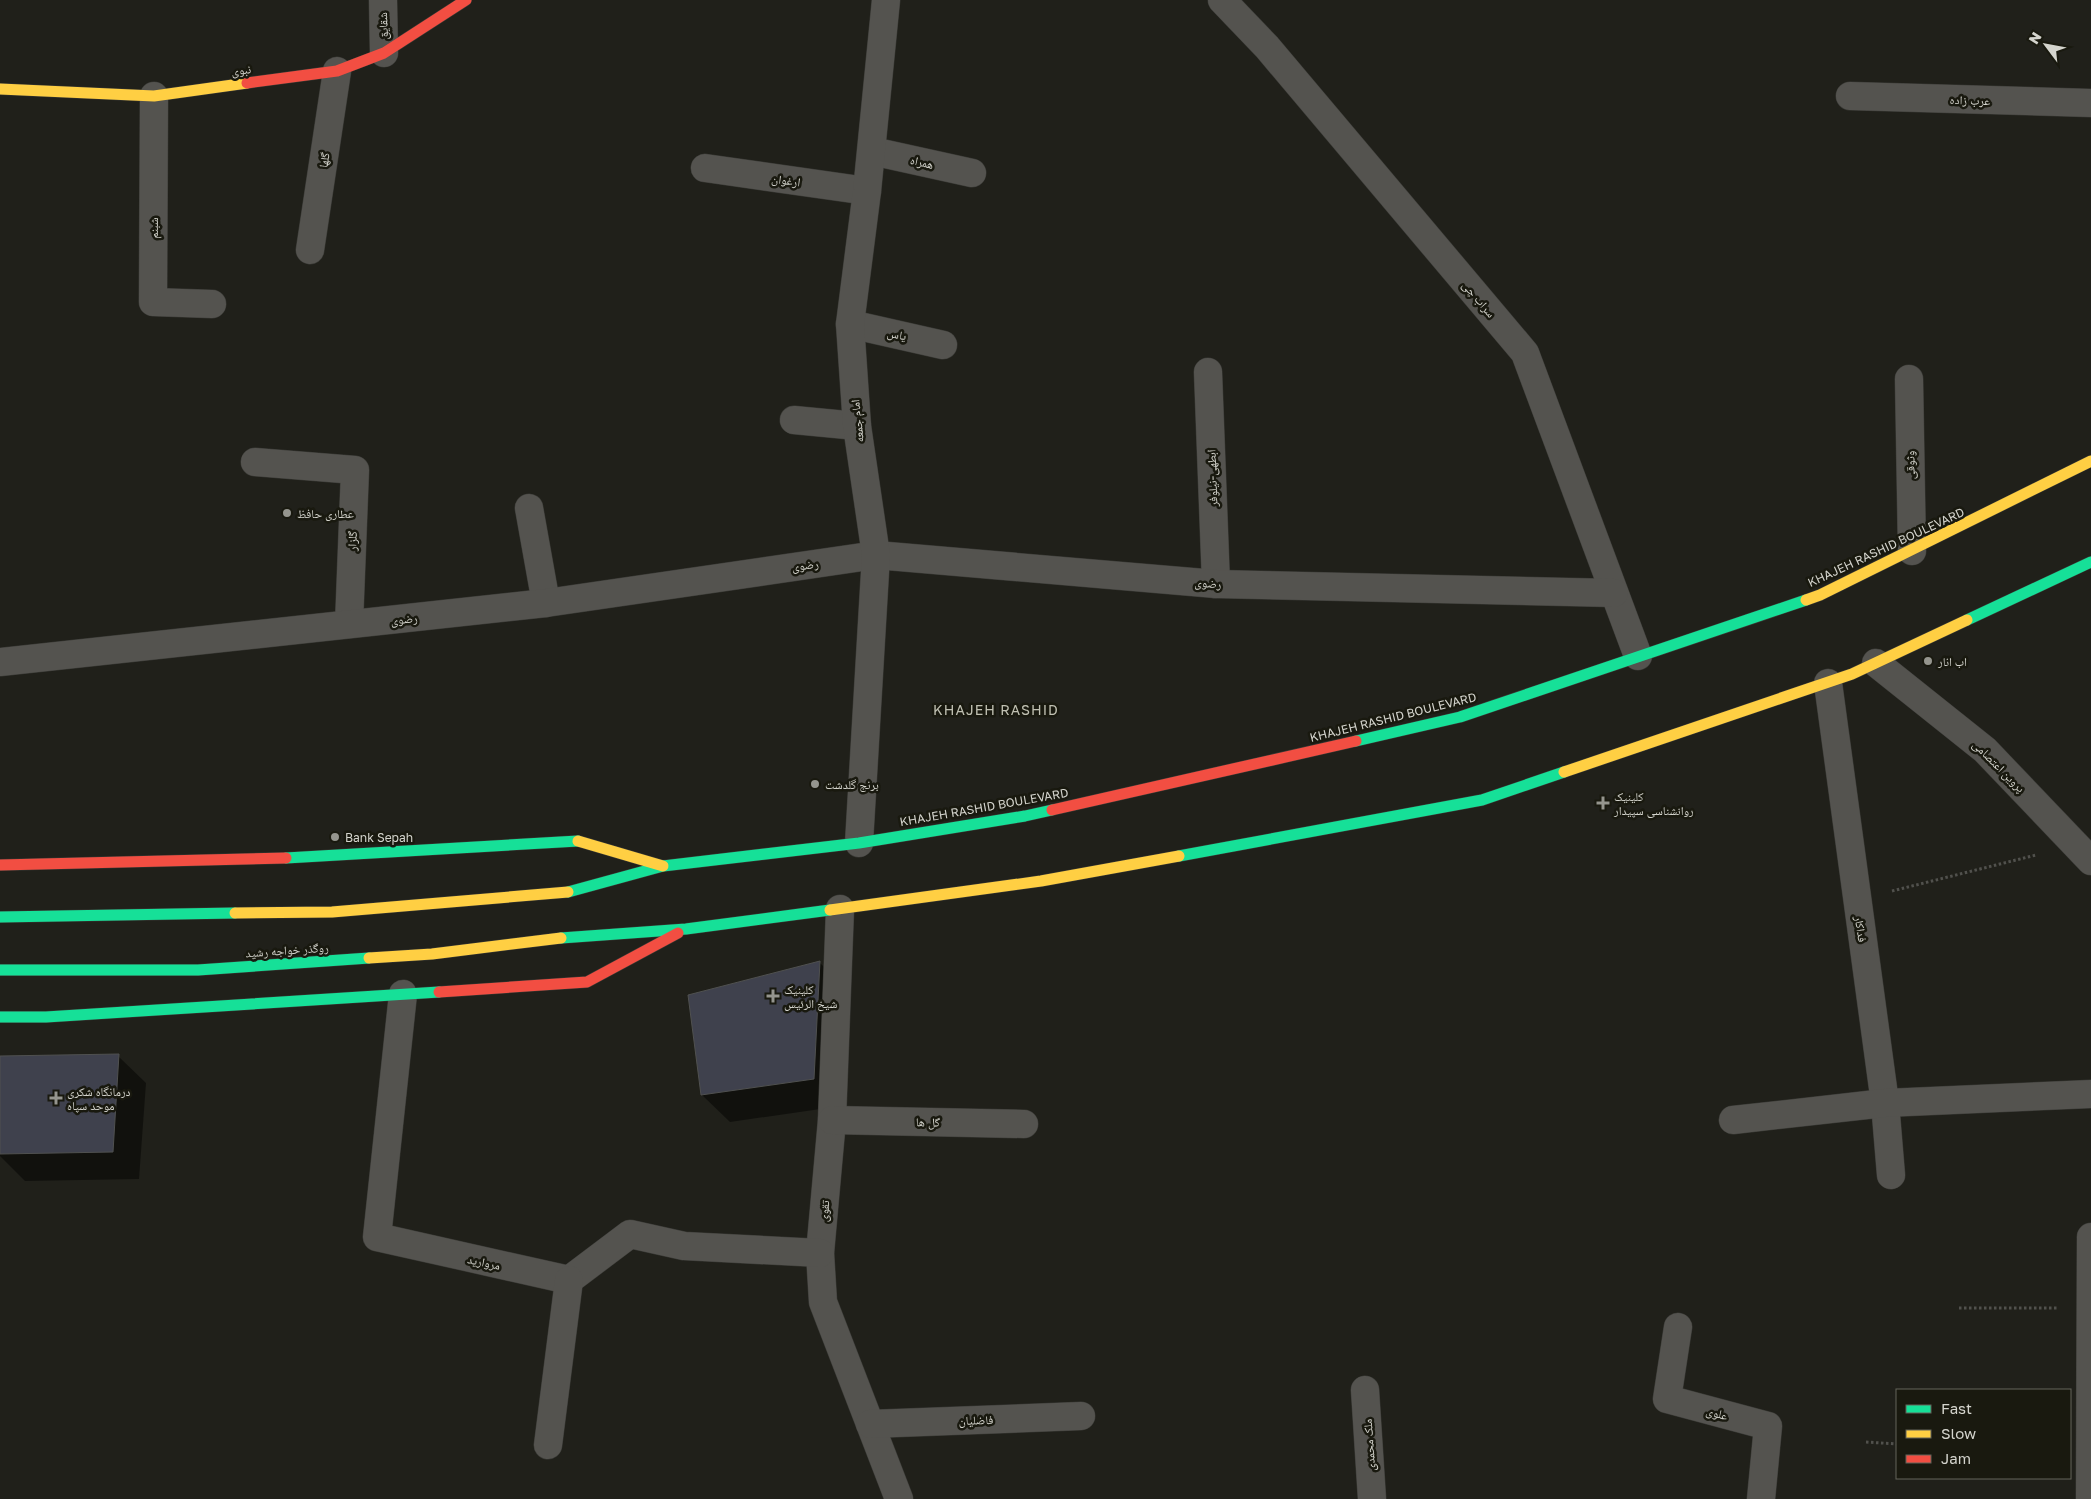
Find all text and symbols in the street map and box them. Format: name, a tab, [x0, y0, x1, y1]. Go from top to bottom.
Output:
street label: شقایق	[375, 12, 391, 40]
north arrow	[2021, 20, 2071, 70]
text: N	[2025, 29, 2045, 47]
street label: نبوی	[230, 61, 252, 79]
street label: عرب زاده	[1949, 92, 1991, 109]
street label: گلها	[315, 151, 333, 169]
street label: همراه	[909, 152, 935, 172]
street label: ارغوان	[771, 171, 802, 189]
street label: شبنم	[146, 217, 162, 239]
street label: سراب چی	[1459, 277, 1499, 321]
street label: یاس	[886, 325, 908, 344]
street label: امام جمعه	[847, 398, 868, 443]
street label: ابطهی-نیلوفر	[1204, 449, 1221, 508]
street label: وثوقی	[1902, 451, 1918, 479]
street label: KHAJEH RASHID BOULEVARD	[1805, 504, 1967, 590]
place label: عطاری حافظ	[297, 506, 354, 521]
marker: عطاری حافظ	[281, 507, 293, 519]
street label: گلزار	[344, 531, 360, 552]
street label: رضوی	[791, 556, 820, 574]
street label: رضوی	[1194, 575, 1222, 591]
street label: رضوی	[390, 610, 419, 628]
place label: اب انار	[1937, 654, 1967, 669]
marker: اب انار	[1922, 655, 1934, 667]
street label: KHAJEH RASHID BOULEVARD	[1308, 689, 1478, 745]
district label: KHAJEH RASHID	[933, 701, 1059, 718]
street label: پروین اعتصامی	[1969, 737, 2029, 796]
place label: برنج گلدشت	[825, 777, 879, 792]
marker: برنج گلدشت	[809, 778, 821, 790]
street label: KHAJEH RASHID BOULEVARD	[898, 785, 1070, 829]
place label: کلینیک روانشناسی سپیدار	[1613, 789, 1694, 818]
marker: کلینیک روانشناسی سپیدار	[1596, 796, 1610, 810]
place label: Bank Sepah	[345, 830, 413, 845]
marker: Bank Sepah	[329, 831, 341, 843]
street label: فداکار	[1852, 914, 1870, 943]
street label: روگذر خواجه رشید	[245, 940, 329, 961]
place label: کلینیک شیخ الرئیس	[784, 982, 837, 1011]
marker: کلینیک شیخ الرئیس	[766, 989, 780, 1003]
place label: درمانگاه شکری موحد سپاه	[67, 1084, 131, 1113]
marker: درمانگاه شکری موحد سپاه	[49, 1091, 63, 1105]
street label: گل ها	[916, 1114, 940, 1130]
street label: تقوی	[816, 1199, 832, 1223]
street label: مروارید	[466, 1251, 502, 1273]
legend	[1896, 1389, 2071, 1479]
text: Fast	[1941, 1399, 1972, 1417]
street label: علوی	[1704, 1403, 1730, 1423]
street label: فاضلیان	[958, 1412, 994, 1428]
street label: ملک محمدی	[1360, 1418, 1378, 1472]
text: Slow	[1941, 1424, 1976, 1442]
text: Jam	[1941, 1449, 1971, 1467]

